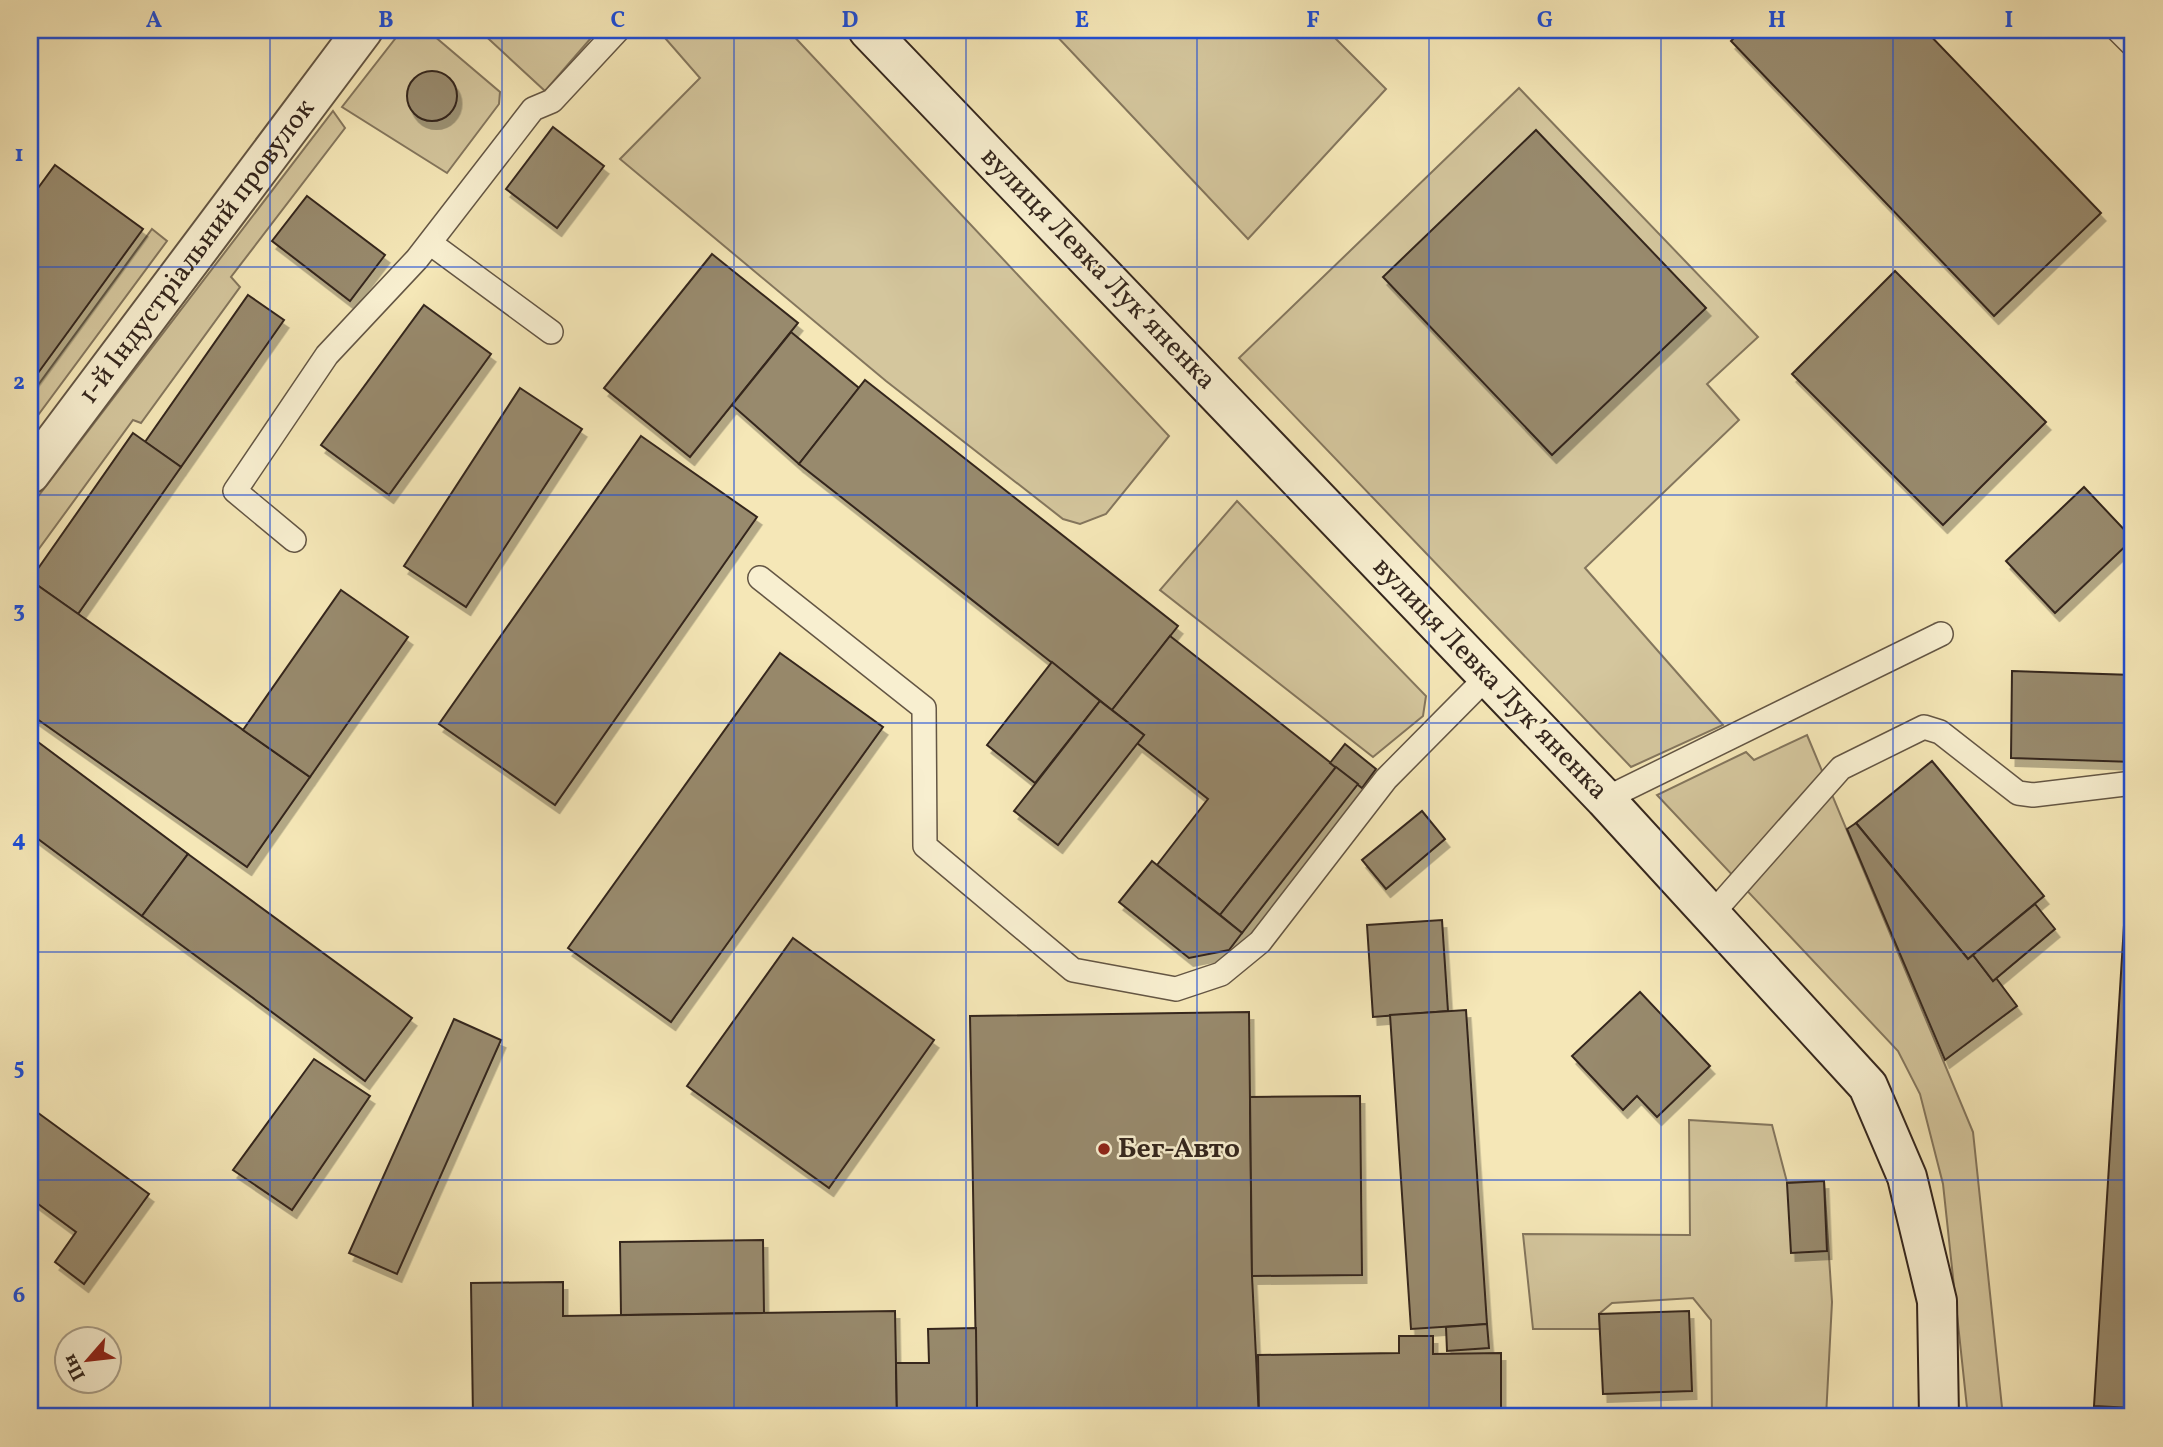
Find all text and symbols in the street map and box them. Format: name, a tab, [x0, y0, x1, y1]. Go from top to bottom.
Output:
text: A	[146, 5, 162, 37]
text: B	[378, 5, 394, 37]
text: C	[611, 5, 625, 37]
text: D	[842, 5, 859, 37]
text: E	[1075, 5, 1089, 37]
text: F	[1306, 5, 1320, 37]
text: G	[1537, 5, 1553, 37]
text: H	[1768, 5, 1786, 37]
text: I	[2005, 5, 2013, 37]
street label: 1-й Індустріальний провулок	[69, 91, 324, 412]
text: 1	[14, 139, 24, 171]
street label: вулиця Левка Лукʼяненка	[971, 139, 1225, 399]
text: 2	[13, 367, 25, 399]
street label: вулиця Левка Лукʼяненка	[1363, 549, 1617, 809]
text: 3	[13, 595, 25, 627]
text: 4	[12, 824, 26, 856]
text: 5	[13, 1052, 25, 1084]
place label: Бег-Авто	[1118, 1130, 1240, 1169]
marker: Бег-Авто	[1096, 1141, 1112, 1157]
text: 6	[13, 1280, 25, 1312]
north arrow	[52, 1324, 122, 1394]
text: Пн	[57, 1349, 93, 1385]

